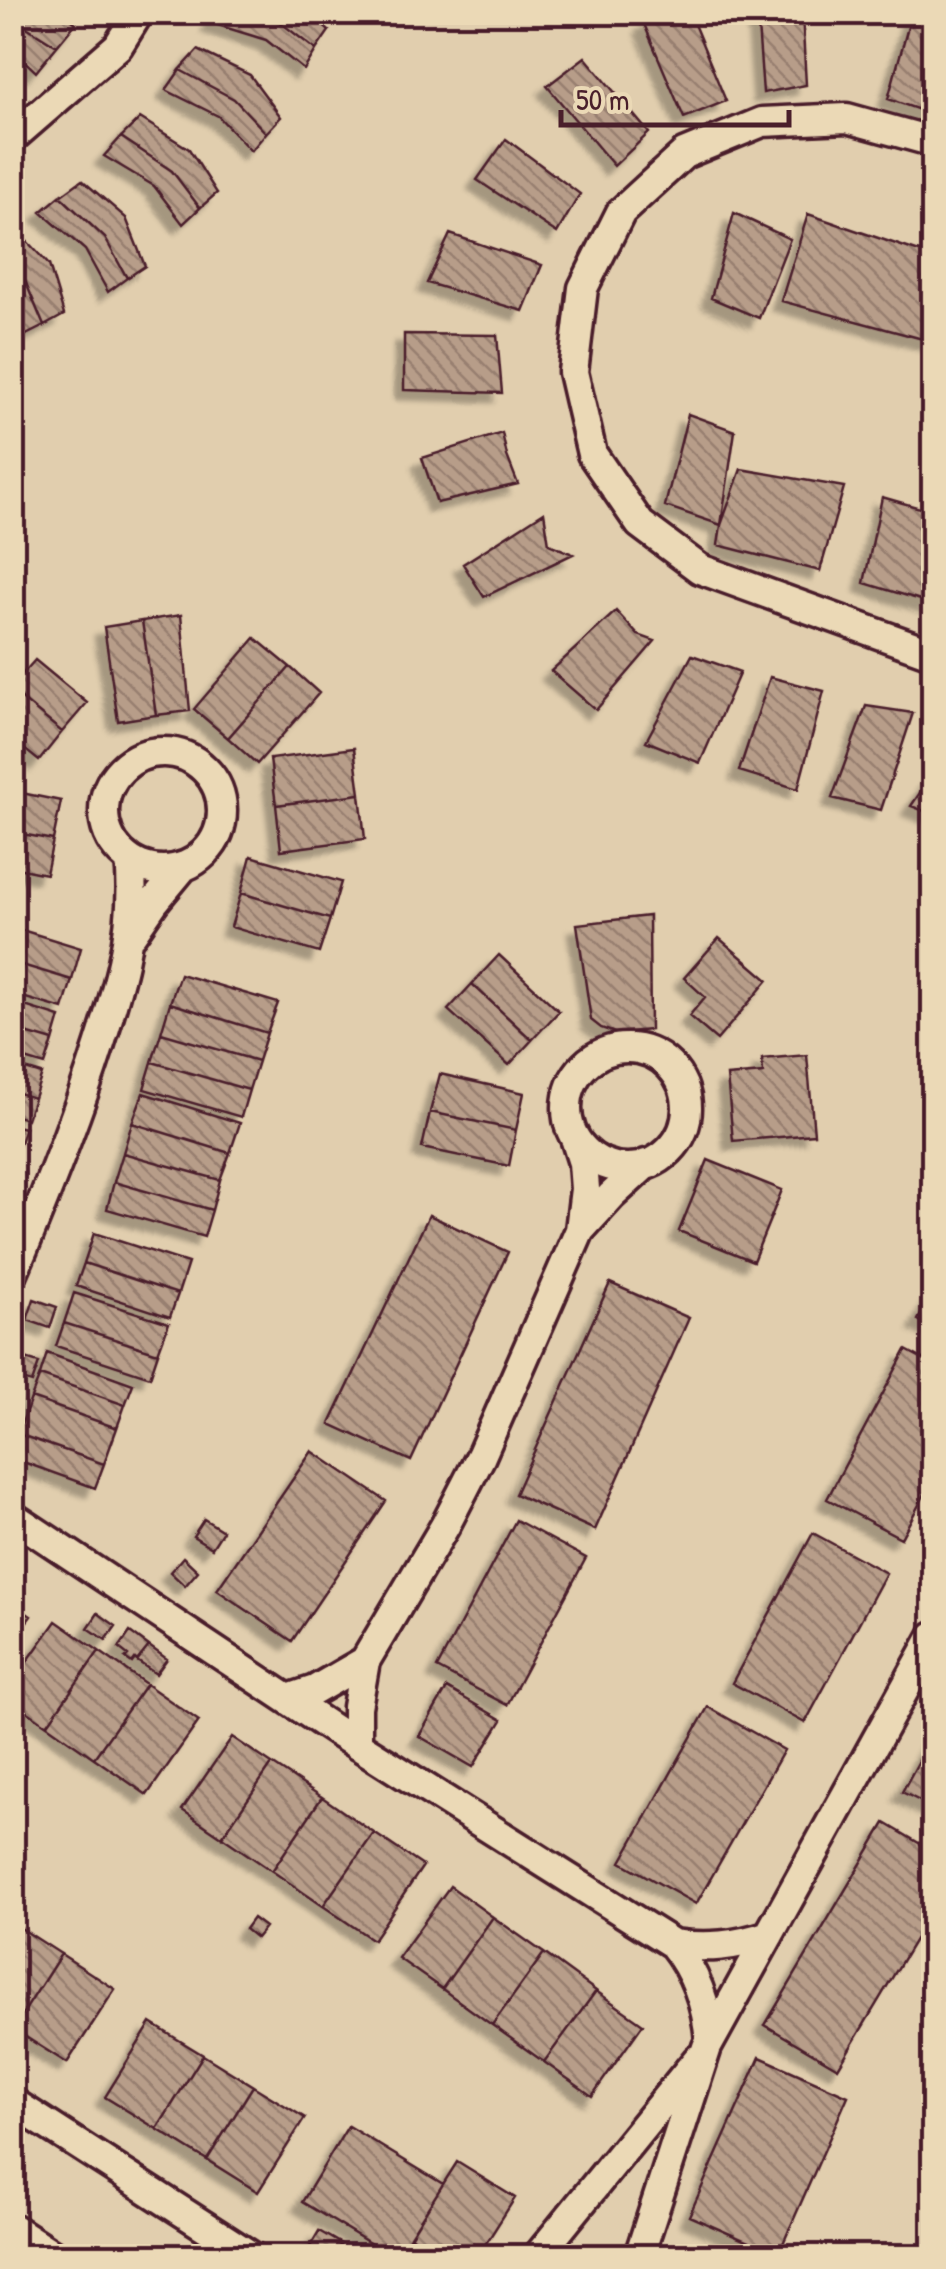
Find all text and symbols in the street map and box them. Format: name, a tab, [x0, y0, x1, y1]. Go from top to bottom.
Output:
scale bar	[561, 65, 788, 127]
text: 50 m	[576, 79, 629, 119]

